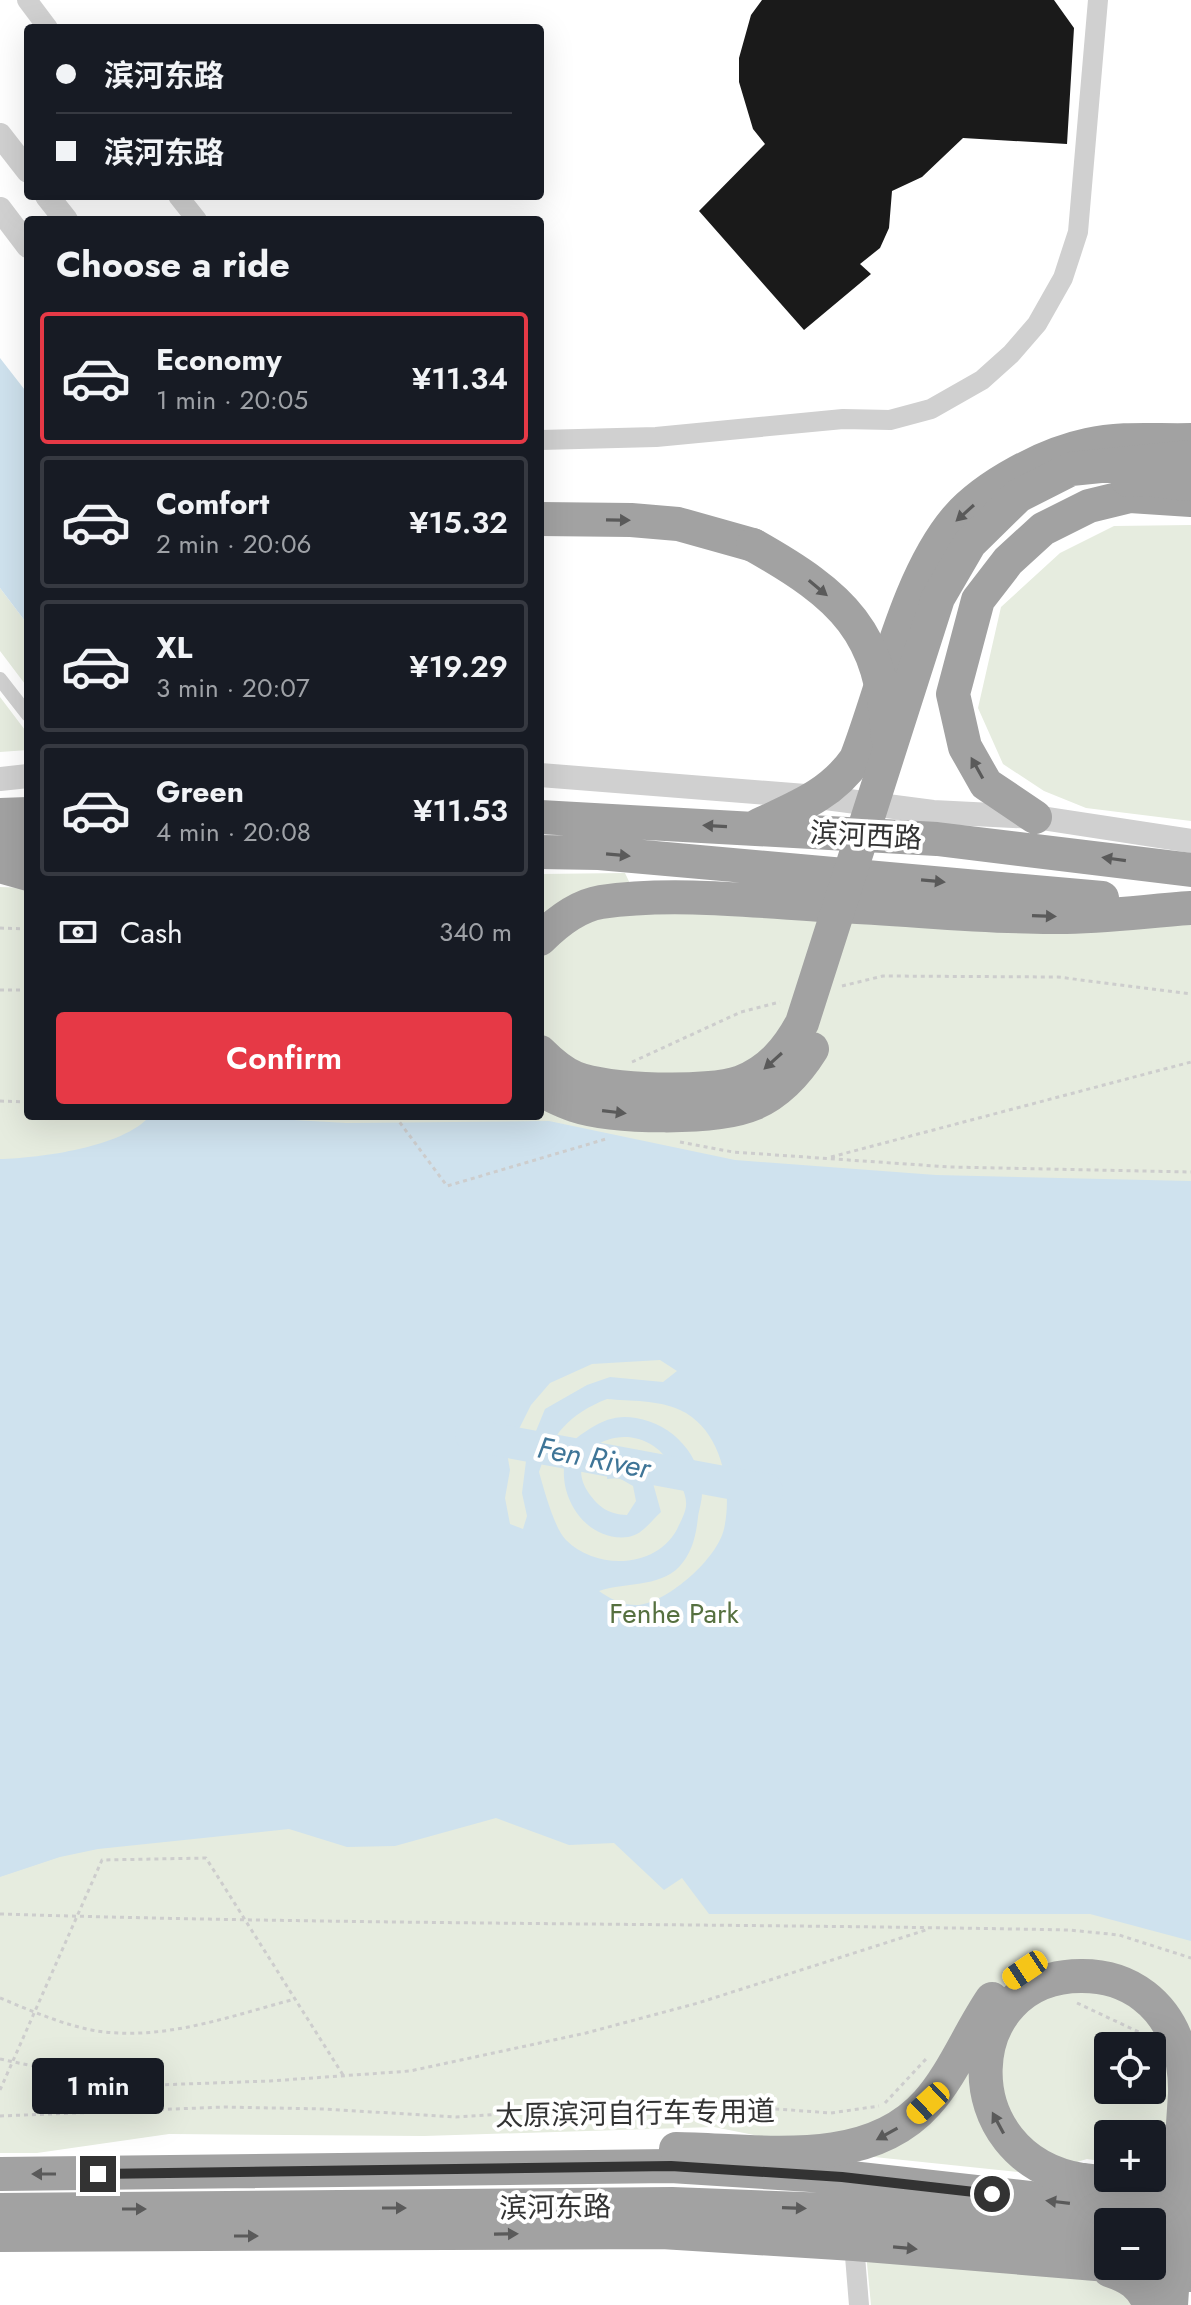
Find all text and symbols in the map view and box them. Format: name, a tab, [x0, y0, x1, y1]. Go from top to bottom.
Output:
text: 滨河东路	[104, 54, 224, 97]
text: 滨河东路	[104, 131, 224, 174]
text: Choose a ride	[56, 238, 290, 290]
text: Economy	[156, 338, 282, 381]
icon: car	[60, 342, 132, 414]
text: ¥11.34	[412, 357, 508, 400]
text: 1 min · 20:05	[156, 381, 308, 419]
text: Comfort	[156, 482, 269, 525]
icon: car	[60, 486, 132, 558]
text: ¥15.32	[409, 501, 508, 544]
one-way arrow	[956, 503, 975, 521]
one-way arrow	[606, 513, 631, 526]
text: 2 min · 20:06	[156, 525, 311, 563]
one-way arrow	[807, 579, 827, 596]
text: XL	[156, 626, 192, 669]
icon: car	[60, 630, 132, 702]
text: ¥19.29	[409, 645, 508, 688]
text: 3 min · 20:07	[156, 669, 310, 707]
one-way arrow	[970, 757, 984, 779]
text: Green	[156, 770, 244, 813]
icon: car	[60, 774, 132, 846]
text: ¥11.53	[413, 789, 508, 832]
street label: 滨河西路	[809, 812, 923, 859]
text: 4 min · 20:08	[156, 813, 311, 851]
one-way arrow	[702, 820, 727, 833]
one-way arrow	[606, 849, 631, 862]
one-way arrow	[1101, 852, 1126, 865]
one-way arrow	[921, 875, 946, 888]
icon: cash	[56, 910, 100, 954]
one-way arrow	[1032, 910, 1057, 923]
text: Cash	[120, 911, 183, 954]
text: 340 m	[439, 913, 512, 951]
button: Confirm	[56, 1012, 512, 1104]
one-way arrow	[763, 1052, 782, 1070]
one-way arrow	[602, 1105, 627, 1118]
water label: Fen River	[534, 1426, 656, 1490]
park label: Fenhe Park	[609, 1593, 740, 1634]
car	[998, 1947, 1052, 1993]
map controls	[1094, 2032, 1166, 2280]
button: locate	[1094, 2032, 1166, 2104]
callout: 1 min	[32, 2058, 164, 2114]
text: 1 min	[66, 2067, 130, 2105]
car	[902, 2078, 954, 2128]
street label: 太原滨河自行车专用道	[495, 2091, 775, 2136]
one-way arrow	[991, 2111, 1004, 2134]
button: +	[1094, 2120, 1166, 2192]
one-way arrow	[876, 2127, 899, 2141]
route end	[80, 2156, 116, 2192]
one-way arrow	[31, 2168, 56, 2180]
route start	[974, 2176, 1010, 2212]
street label: 滨河东路	[499, 2186, 611, 2229]
one-way arrow	[1045, 2195, 1070, 2208]
one-way arrow	[382, 2202, 407, 2214]
one-way arrow	[782, 2202, 807, 2215]
one-way arrow	[122, 2203, 147, 2215]
button: −	[1094, 2208, 1166, 2280]
one-way arrow	[494, 2228, 519, 2240]
one-way arrow	[234, 2230, 259, 2242]
one-way arrow	[893, 2242, 918, 2255]

